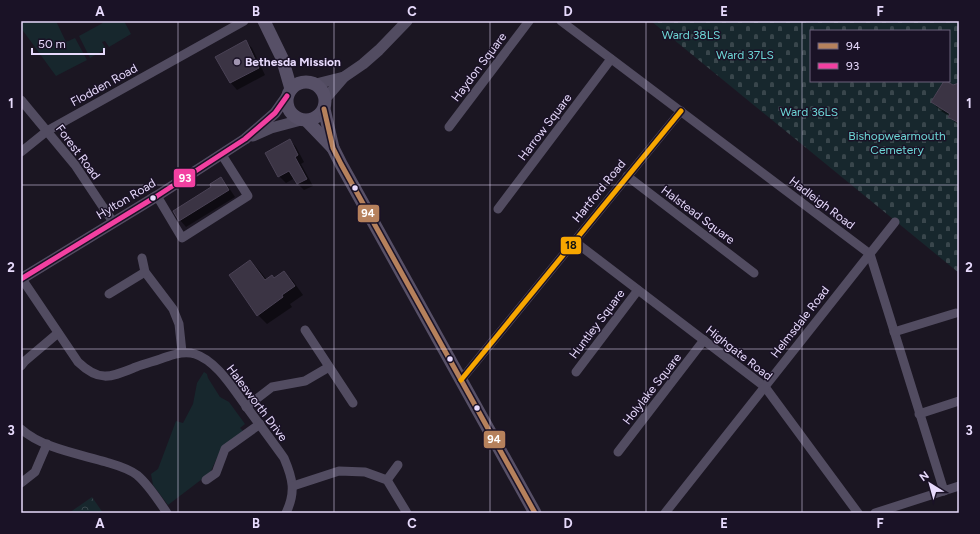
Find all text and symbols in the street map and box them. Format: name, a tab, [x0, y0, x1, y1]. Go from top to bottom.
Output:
text: A	[95, 4, 105, 19]
text: B	[252, 4, 260, 19]
text: C	[407, 4, 417, 19]
text: D	[563, 4, 573, 19]
text: E	[720, 4, 728, 19]
text: F	[876, 4, 884, 19]
park label: Ward 38LS	[662, 28, 720, 42]
street label: Haydon Square	[449, 29, 510, 104]
scale bar	[32, 30, 104, 56]
legend	[810, 30, 950, 82]
text: 50 m	[38, 37, 66, 51]
text: 94	[846, 39, 861, 53]
park label: Ward 37LS	[716, 48, 774, 62]
place label: Bethesda Mission	[245, 55, 341, 69]
marker: Bethesda Mission	[232, 57, 242, 67]
text: 93	[846, 59, 859, 73]
street label: Flodden Road	[68, 61, 140, 109]
street label: Harrow Square	[515, 90, 575, 163]
text: 1	[8, 96, 14, 111]
text: 1	[966, 96, 972, 111]
park label: Ward 36LS	[780, 105, 838, 119]
street label: Forest Road	[53, 122, 103, 182]
park label: Bishopwearmouth Cemetery	[848, 129, 946, 157]
street label: Hartford Road	[569, 157, 629, 225]
line badge: 93	[173, 168, 196, 188]
text: 93	[179, 172, 191, 185]
street label: Hadleigh Road	[786, 174, 858, 232]
street label: Hylton Road	[94, 176, 158, 222]
unlabelled marker	[350, 183, 360, 193]
street label: Halstead Square	[659, 183, 738, 247]
unlabelled marker	[148, 193, 158, 203]
line badge: 94	[357, 204, 380, 223]
text: 94	[361, 207, 375, 220]
line badge: 18	[560, 236, 582, 255]
text: 18	[565, 239, 577, 252]
text: 2	[7, 260, 15, 275]
text: 2	[965, 260, 973, 275]
street label: Helmsdale Road	[768, 283, 832, 361]
street label: Huntley Square	[566, 286, 628, 361]
street label: Highgate Road	[703, 323, 775, 383]
street label: Holylake Square	[620, 350, 684, 427]
unlabelled marker	[445, 354, 455, 364]
street label: Halesworth Drive	[224, 362, 291, 444]
unlabelled marker	[472, 403, 482, 413]
text: 3	[7, 423, 15, 438]
text: 3	[965, 423, 973, 438]
line badge: 94	[483, 430, 506, 449]
text: 94	[487, 433, 501, 446]
north arrow	[910, 464, 950, 504]
text: N	[917, 469, 932, 484]
text: A	[95, 516, 105, 531]
text: B	[252, 516, 260, 531]
text: C	[407, 516, 417, 531]
text: D	[563, 516, 573, 531]
text: E	[720, 516, 728, 531]
text: F	[876, 516, 884, 531]

